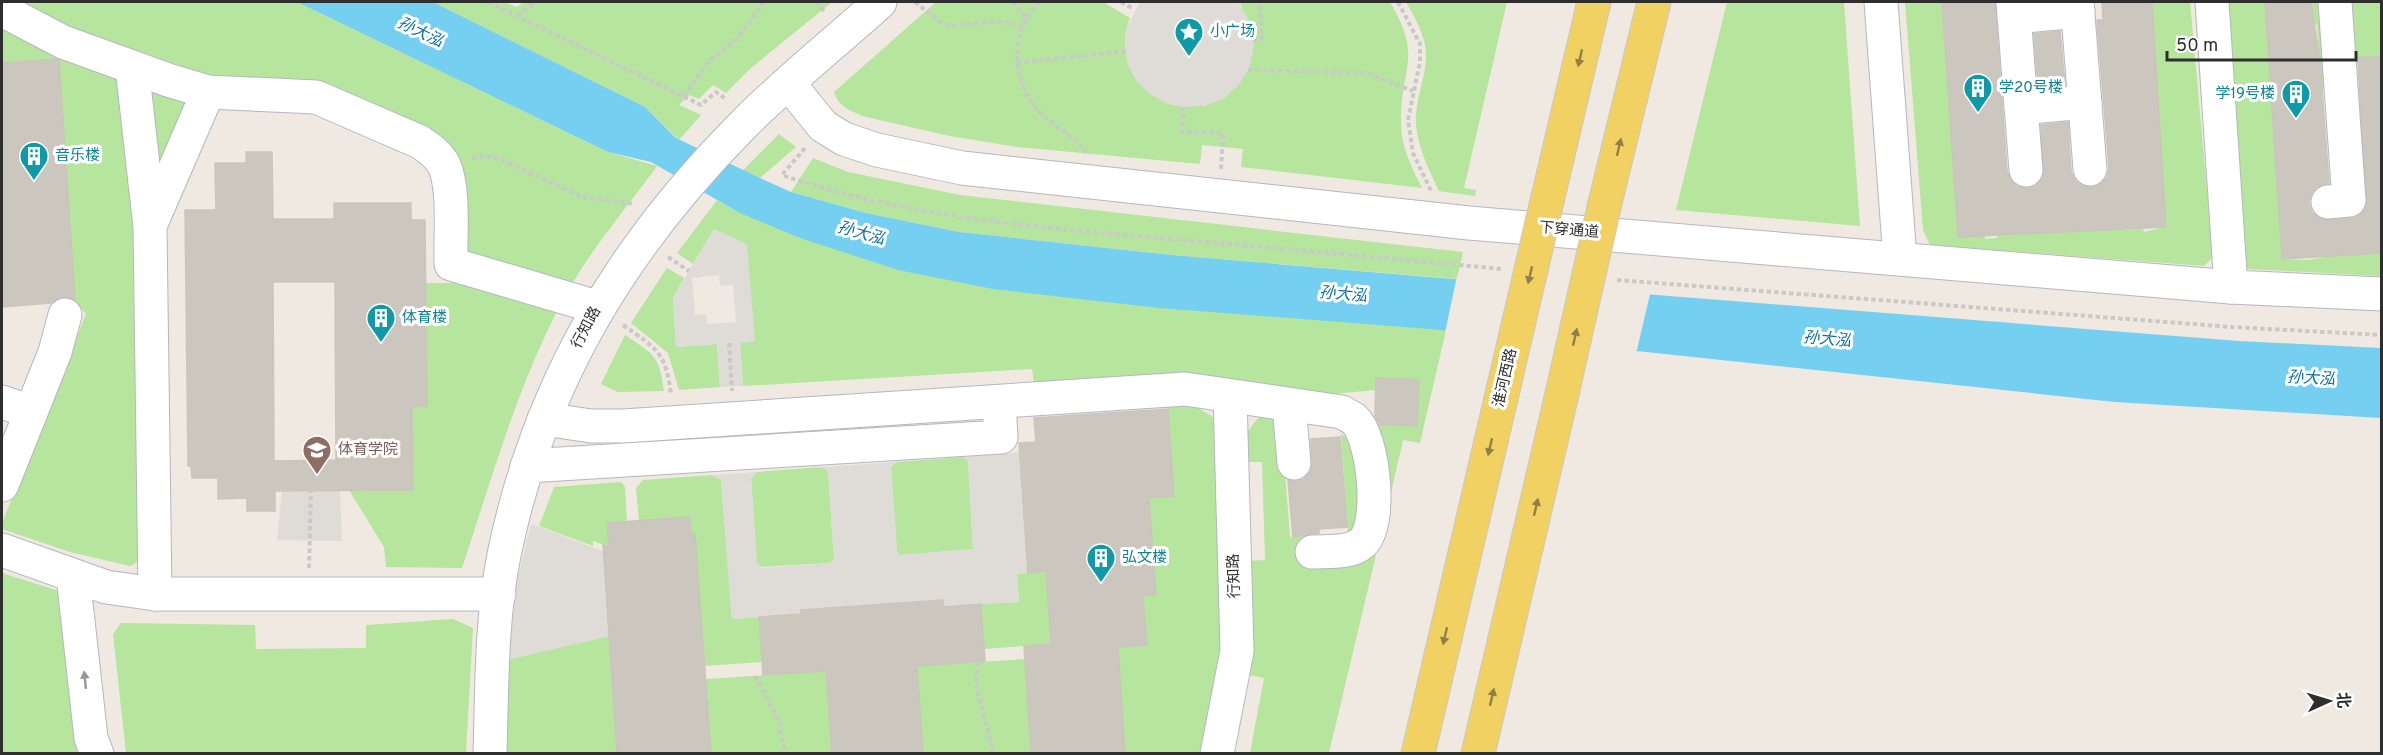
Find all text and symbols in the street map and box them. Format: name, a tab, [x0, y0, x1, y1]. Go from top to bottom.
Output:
water label: 孙大泓	[394, 13, 446, 53]
place icon: 小广场	[1173, 16, 1205, 58]
place label: 小广场	[1210, 23, 1255, 42]
scale bar	[2167, 24, 2356, 62]
text: 50 m	[2176, 35, 2218, 58]
one-way arrow	[1575, 49, 1585, 68]
building icon: 学20号楼	[1962, 72, 1994, 114]
building icon: 学19号楼	[2280, 78, 2312, 120]
place label: 学20号楼	[1999, 79, 2063, 98]
place label: 学19号楼	[2215, 85, 2275, 104]
one-way arrow	[1614, 137, 1624, 156]
building icon: 音乐楼	[18, 140, 50, 182]
place label: 音乐楼	[55, 147, 100, 166]
water label: 孙大泓	[835, 218, 887, 250]
street label: 下穿通道	[1538, 219, 1600, 243]
one-way arrow	[1524, 265, 1534, 284]
water label: 孙大泓	[1318, 283, 1368, 307]
building icon: 体育楼	[365, 302, 397, 344]
street label: 行知路	[568, 304, 606, 352]
place label: 体育楼	[402, 309, 447, 328]
one-way arrow	[1571, 328, 1581, 346]
water label: 孙大泓	[1802, 328, 1852, 352]
street label: 淮河西路	[1490, 347, 1522, 409]
water label: 孙大泓	[2287, 368, 2335, 390]
school or university icon: 体育学院	[301, 434, 333, 476]
one-way arrow	[1485, 437, 1494, 456]
place label: 体育学院	[338, 441, 398, 460]
one-way arrow	[1532, 497, 1541, 516]
building icon: 弘文楼	[1085, 542, 1117, 584]
place label: 弘文楼	[1122, 549, 1167, 568]
street label: 行知路	[1225, 553, 1245, 599]
one-way arrow	[1440, 627, 1450, 646]
one-way arrow	[80, 671, 89, 690]
north arrow	[2299, 671, 2359, 731]
one-way arrow	[1487, 687, 1497, 706]
text: 北	[2331, 691, 2353, 709]

